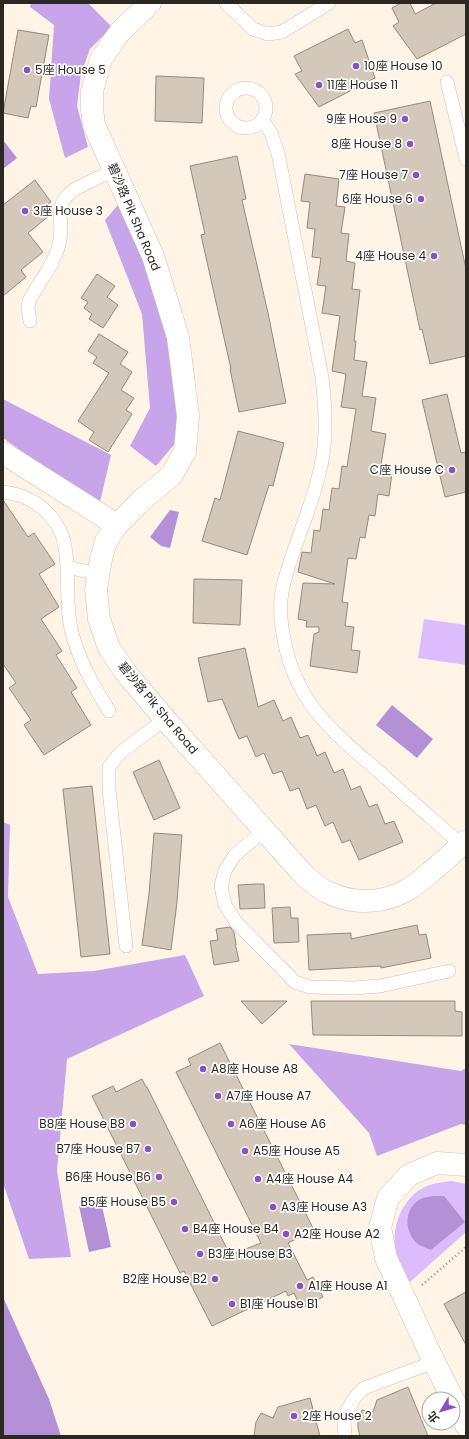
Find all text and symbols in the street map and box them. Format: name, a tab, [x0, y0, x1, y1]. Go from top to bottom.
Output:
place label: 10座 House 10	[364, 57, 443, 74]
place label: 5座 House 5	[35, 61, 106, 78]
marker: 10座 House 10	[351, 61, 361, 71]
marker: 5座 House 5	[22, 65, 32, 75]
place label: 11座 House 11	[327, 76, 398, 93]
marker: 11座 House 11	[314, 80, 324, 90]
place label: 9座 House 9	[326, 110, 397, 127]
marker: 9座 House 9	[400, 114, 410, 124]
place label: 8座 House 8	[331, 135, 402, 152]
marker: 8座 House 8	[405, 139, 415, 149]
street label: 碧沙路 Pik Sha Road	[104, 160, 165, 273]
place label: 7座 House 7	[339, 166, 408, 183]
marker: 7座 House 7	[411, 170, 421, 180]
place label: 6座 House 6	[342, 190, 413, 207]
marker: 6座 House 6	[416, 194, 426, 204]
place label: 3座 House 3	[33, 202, 103, 219]
marker: 3座 House 3	[20, 206, 30, 216]
place label: 4座 House 4	[355, 247, 426, 264]
marker: 4座 House 4	[429, 251, 439, 261]
place label: C座 House C	[370, 461, 444, 478]
marker: C座 House C	[447, 465, 457, 475]
street label: 碧沙路 Pik Sha Road	[115, 658, 202, 757]
place label: A8座 House A8	[211, 1060, 298, 1077]
marker: A8座 House A8	[198, 1064, 208, 1074]
place label: A7座 House A7	[226, 1087, 312, 1104]
marker: A7座 House A7	[213, 1091, 223, 1101]
place label: B8座 House B8	[39, 1115, 125, 1132]
place label: A6座 House A6	[239, 1115, 326, 1132]
marker: B8座 House B8	[128, 1119, 138, 1129]
marker: A6座 House A6	[226, 1119, 236, 1129]
place label: B7座 House B7	[56, 1140, 140, 1157]
place label: A5座 House A5	[253, 1142, 340, 1159]
marker: B7座 House B7	[143, 1144, 153, 1154]
marker: A5座 House A5	[240, 1146, 250, 1156]
place label: B6座 House B6	[65, 1168, 151, 1185]
place label: A4座 House A4	[266, 1170, 354, 1187]
marker: B6座 House B6	[154, 1172, 164, 1182]
marker: A4座 House A4	[253, 1174, 263, 1184]
place label: B5座 House B5	[80, 1193, 166, 1210]
marker: B5座 House B5	[169, 1197, 179, 1207]
place label: A3座 House A3	[281, 1198, 367, 1215]
marker: A3座 House A3	[268, 1202, 278, 1212]
place label: B4座 House B4	[193, 1220, 279, 1237]
marker: B4座 House B4	[180, 1224, 190, 1234]
place label: A2座 House A2	[294, 1225, 380, 1242]
marker: A2座 House A2	[281, 1229, 291, 1239]
place label: B3座 House B3	[208, 1245, 293, 1262]
marker: B3座 House B3	[195, 1249, 205, 1259]
place label: B2座 House B2	[123, 1270, 207, 1287]
marker: B2座 House B2	[210, 1274, 220, 1284]
place label: A1座 House A1	[308, 1277, 388, 1294]
marker: A1座 House A1	[295, 1281, 305, 1291]
place label: B1座 House B1	[240, 1295, 318, 1312]
marker: B1座 House B1	[227, 1299, 237, 1309]
north arrow	[421, 1391, 461, 1431]
place label: 2座 House 2	[302, 1407, 372, 1424]
text: 北	[423, 1408, 443, 1426]
marker: 2座 House 2	[289, 1411, 299, 1421]

